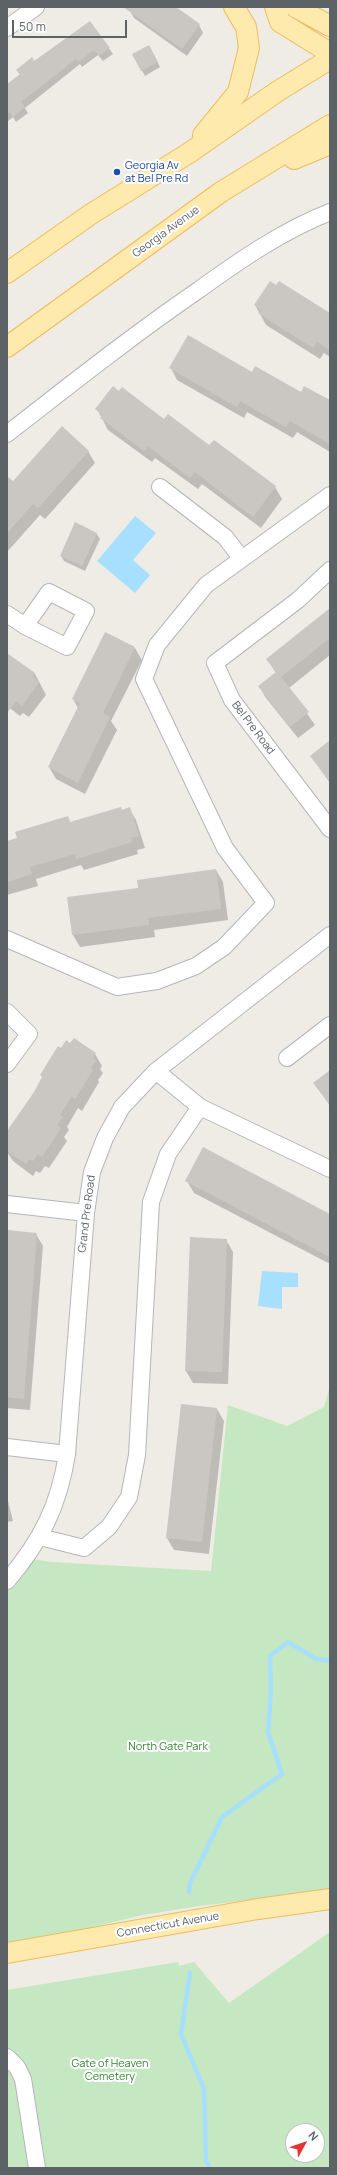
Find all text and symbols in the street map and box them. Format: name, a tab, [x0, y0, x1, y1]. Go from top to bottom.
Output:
scale bar	[14, 12, 129, 38]
text: 50 m	[19, 18, 46, 35]
place label: Georgia Av at Bel Pre Rd	[125, 159, 188, 185]
marker: Georgia Av at Bel Pre Rd	[112, 167, 122, 177]
street label: Georgia Avenue	[130, 203, 202, 261]
street label: Bel Pre Road	[229, 699, 277, 757]
street label: Grand Pre Road	[76, 1174, 98, 1254]
park label: North Gate Park	[128, 1740, 208, 1754]
street label: Connecticut Avenue	[116, 1909, 220, 1941]
park label: Gate of Heaven Cemetery	[71, 2057, 149, 2083]
north arrow	[285, 2123, 325, 2163]
text: N	[306, 2128, 322, 2143]

